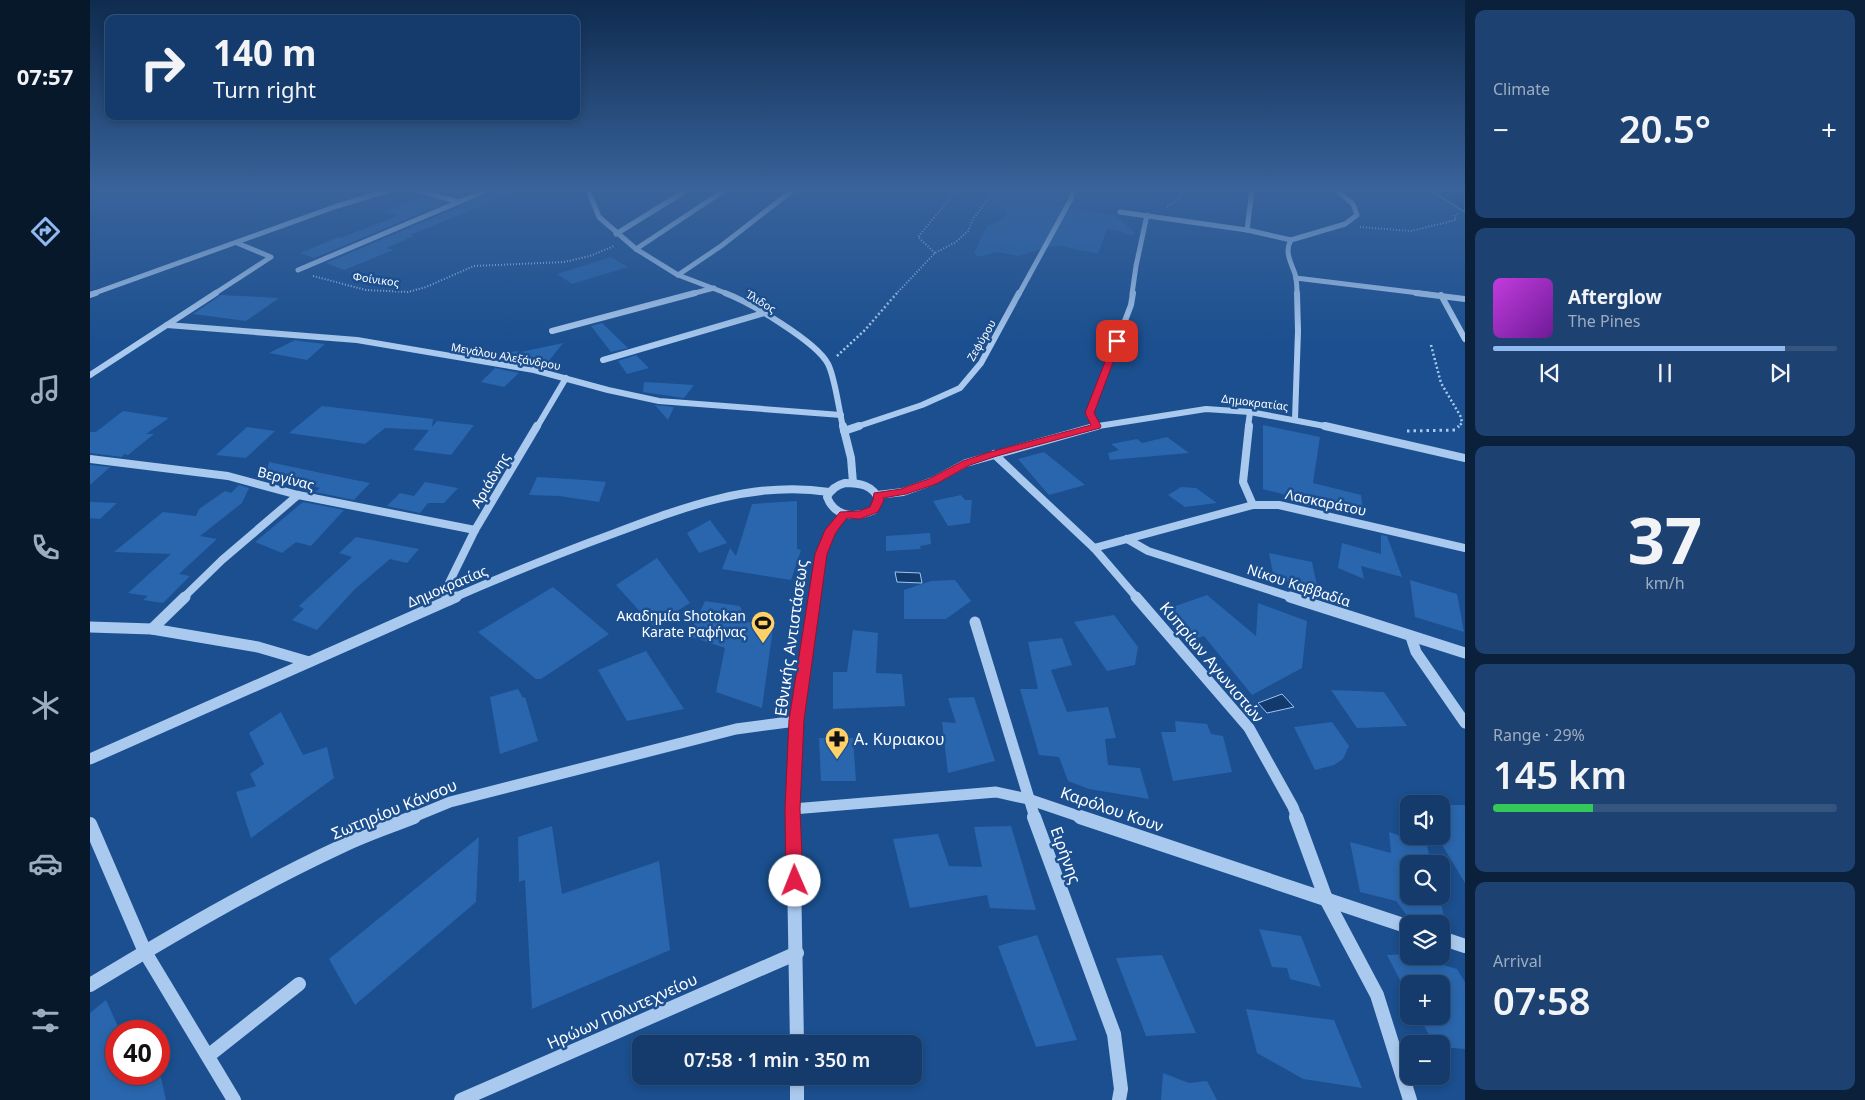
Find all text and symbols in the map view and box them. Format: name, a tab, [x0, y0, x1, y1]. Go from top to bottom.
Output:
text: 140 m	[213, 29, 316, 76]
icon: right	[130, 35, 195, 100]
text: 07:57	[17, 61, 73, 91]
text: Turn right	[213, 74, 316, 104]
text: Climate	[1493, 78, 1550, 100]
text: 20.5°	[1619, 102, 1711, 154]
text: −	[1493, 110, 1509, 148]
text: +	[1821, 110, 1837, 148]
icon: directions	[28, 214, 63, 249]
street label: Φοίνικος	[352, 268, 400, 290]
text: Afterglow	[1568, 284, 1662, 310]
street label: Ίλιδος	[743, 286, 779, 316]
text: The Pines	[1568, 310, 1640, 332]
street label: Ζεφύρου	[963, 316, 999, 364]
pin	[1096, 320, 1138, 362]
icon: arrive	[1103, 327, 1131, 355]
street label: Μεγάλου Αλεξάνδρου	[450, 339, 562, 373]
icon: previous	[1536, 359, 1564, 387]
icon: pause	[1651, 359, 1679, 387]
icon: next	[1766, 359, 1794, 387]
icon: music	[28, 372, 63, 407]
street label: Δημοκρατίας	[1221, 390, 1289, 414]
street label: Αριάδνης	[466, 449, 514, 511]
street label: Βεργίνας	[256, 462, 317, 494]
street label: Λασκαράτου	[1284, 484, 1368, 520]
text: 37	[1628, 495, 1702, 583]
icon: phone	[28, 530, 63, 565]
street label: Εθνικής Αντιστάσεως	[769, 558, 813, 718]
street label: Νίκου Καββαδία	[1245, 559, 1353, 611]
street label: Δημοκρατίας	[404, 560, 490, 611]
text: km/h	[1645, 572, 1685, 594]
street label: Κυπρίων Αγωνιστών	[1155, 597, 1269, 727]
place label: Ακαδημία Shotokan Karate Ραφήνας	[616, 606, 746, 641]
sports icon: Ακαδημία Shotokan Karate Ραφήνας	[750, 610, 776, 644]
icon: climate	[28, 688, 63, 723]
text: Range · 29%	[1493, 724, 1585, 746]
pharmacy icon: Α. Κυριακου	[824, 726, 850, 760]
place label: Α. Κυριακου	[854, 728, 945, 750]
text: 145 km	[1493, 748, 1627, 800]
street label: Σωτηρίου Κάνσου	[328, 774, 460, 844]
street label: Καρόλου Κουν	[1058, 781, 1166, 837]
map controls	[1400, 795, 1450, 1085]
button: sound	[1400, 795, 1450, 845]
street label: Ειρήνης	[1046, 823, 1087, 887]
icon: car	[28, 846, 63, 881]
position arrow	[768, 854, 820, 906]
button: search	[1400, 855, 1450, 905]
button: layers	[1400, 915, 1450, 965]
text: Arrival	[1493, 950, 1542, 972]
street label: Ηρώων Πολυτεχνείου	[543, 968, 701, 1054]
text: 07:58	[1493, 974, 1590, 1026]
button: +	[1400, 975, 1450, 1025]
icon: filters	[28, 1003, 63, 1038]
speed limit sign: 40	[105, 1020, 170, 1085]
button: −	[1400, 1035, 1450, 1085]
text: 07:58 · 1 min · 350 m	[684, 1047, 870, 1073]

